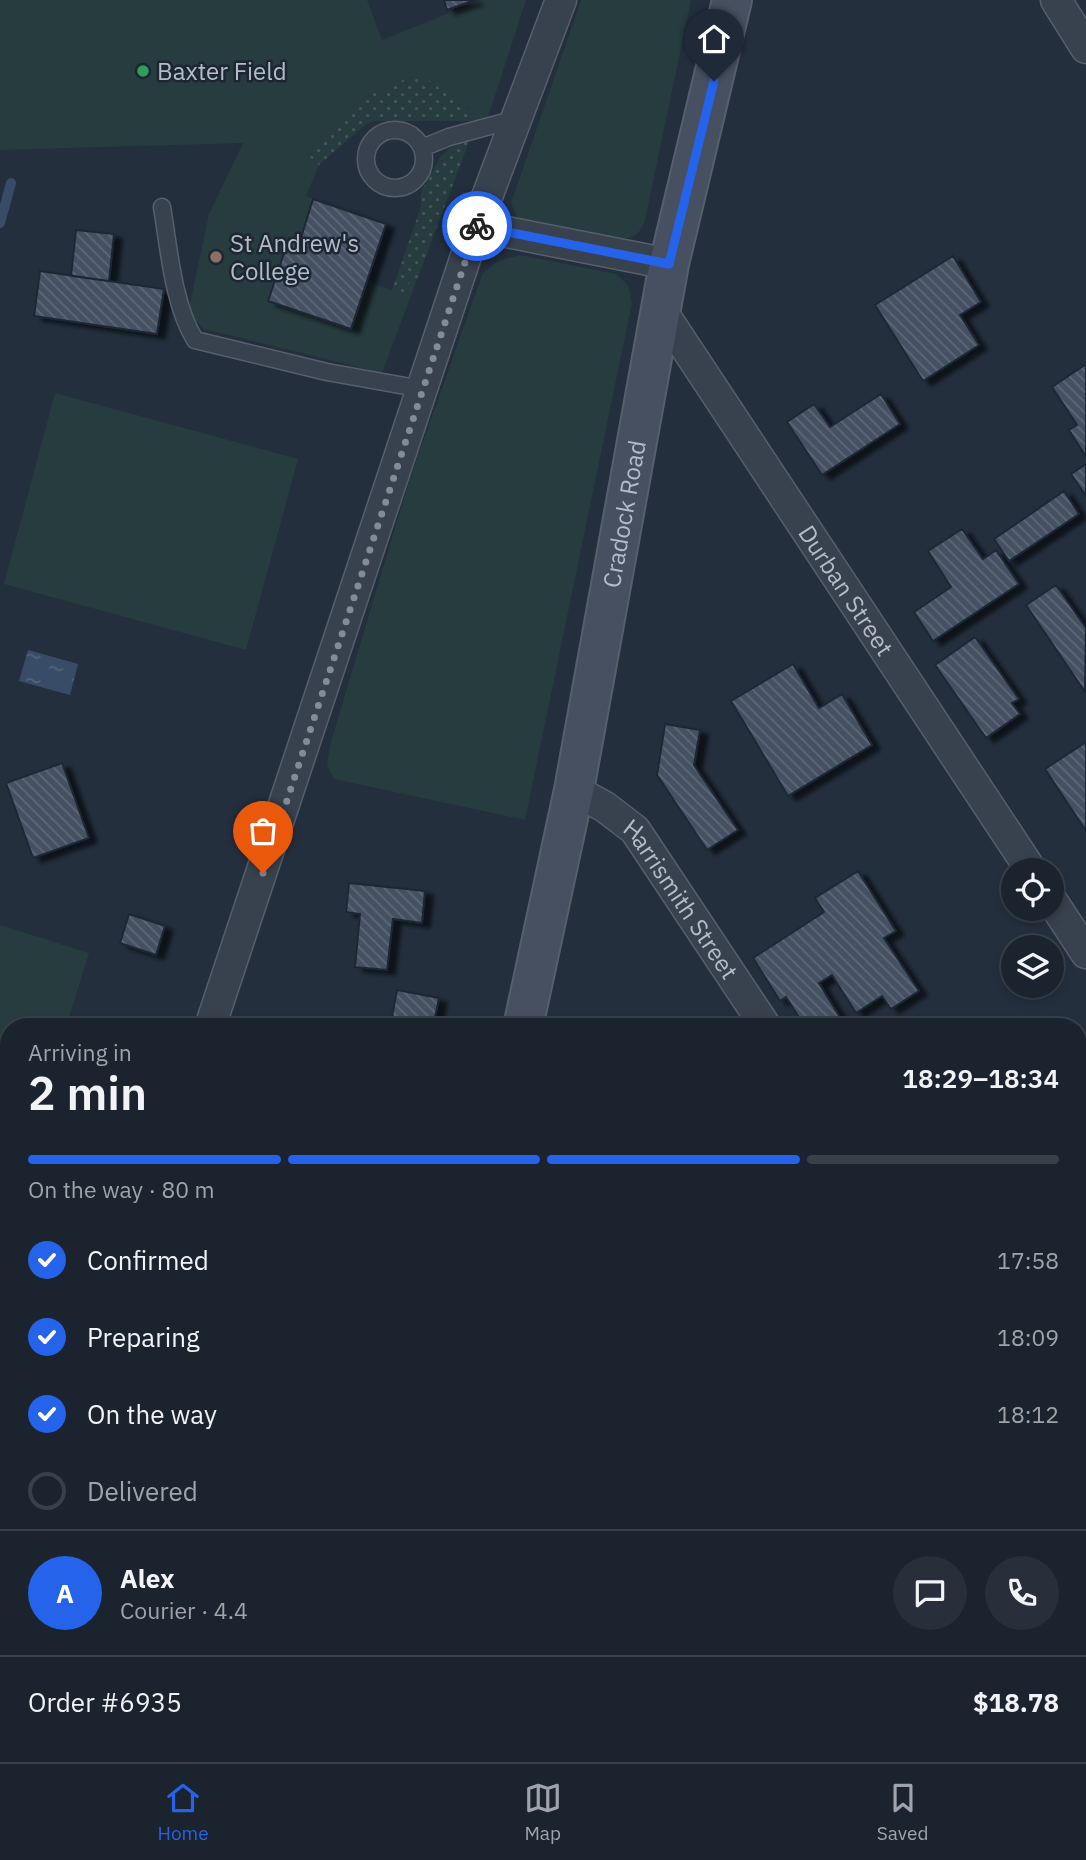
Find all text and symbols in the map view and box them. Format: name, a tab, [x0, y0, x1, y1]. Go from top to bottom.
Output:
pin	[684, 9, 744, 81]
icon: home	[695, 20, 733, 58]
place label: Baxter Field	[157, 55, 287, 87]
marker: Baxter Field	[135, 63, 151, 79]
courier	[442, 191, 512, 261]
icon: bike	[458, 207, 496, 245]
place label: St Andrew's College	[230, 227, 359, 287]
marker: St Andrew's College	[208, 249, 224, 265]
street label: Cradock Road	[595, 438, 653, 590]
street label: Durban Street	[791, 519, 901, 662]
pin	[233, 801, 293, 873]
street label: Harrismith Street	[617, 811, 746, 985]
icon: bag	[244, 812, 282, 850]
map controls	[1001, 858, 1064, 998]
button: locate	[1001, 858, 1064, 921]
button: layers	[1001, 935, 1064, 998]
text: Arriving in	[28, 1037, 132, 1067]
text: 18:29–18:34	[902, 1061, 1059, 1095]
text: 2 min	[28, 1063, 147, 1123]
text: On the way · 80 m	[28, 1174, 215, 1204]
icon: check	[28, 1241, 66, 1279]
text: Confirmed	[87, 1243, 209, 1277]
text: 17:58	[997, 1245, 1059, 1275]
icon: check	[28, 1318, 66, 1356]
text: Preparing	[87, 1320, 200, 1354]
text: 18:09	[997, 1322, 1059, 1352]
icon: check	[28, 1395, 66, 1433]
text: On the way	[87, 1397, 217, 1431]
text: 18:12	[997, 1399, 1059, 1429]
text: Delivered	[87, 1474, 198, 1508]
button: chat	[893, 1556, 967, 1630]
button: phone	[985, 1556, 1059, 1630]
text: Alex	[120, 1561, 174, 1595]
text: A	[56, 1576, 74, 1610]
text: Courier · 4.4	[120, 1595, 248, 1625]
text: Order #6935	[28, 1685, 182, 1719]
text: $18.78	[973, 1685, 1059, 1719]
tab: Home	[158, 1779, 209, 1845]
tab: Map	[524, 1779, 562, 1845]
tab: Saved	[877, 1779, 928, 1845]

